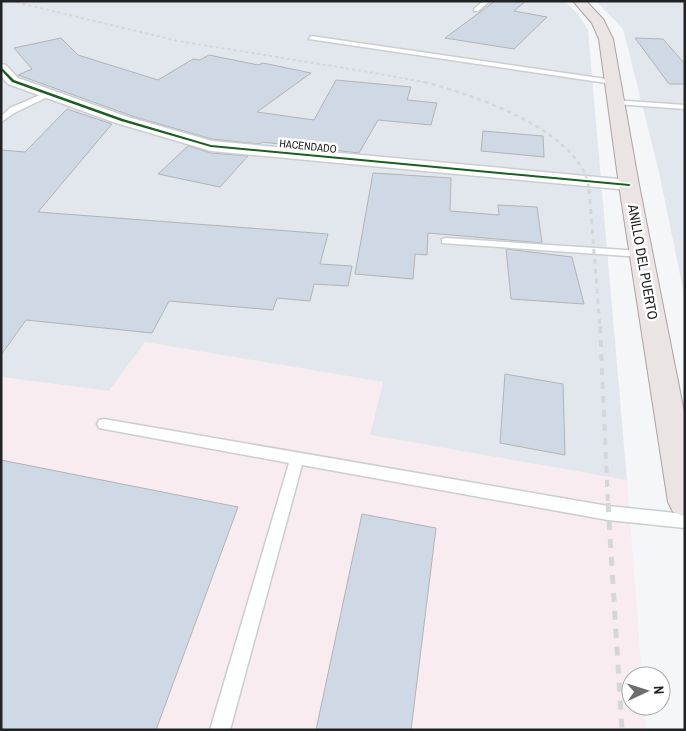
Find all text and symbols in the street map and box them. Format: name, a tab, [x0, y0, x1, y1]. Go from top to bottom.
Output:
street label: HACENDADO	[279, 136, 337, 156]
street label: ANILLO DEL PUERTO	[624, 202, 662, 321]
north arrow	[621, 666, 671, 716]
text: N	[650, 685, 668, 695]

